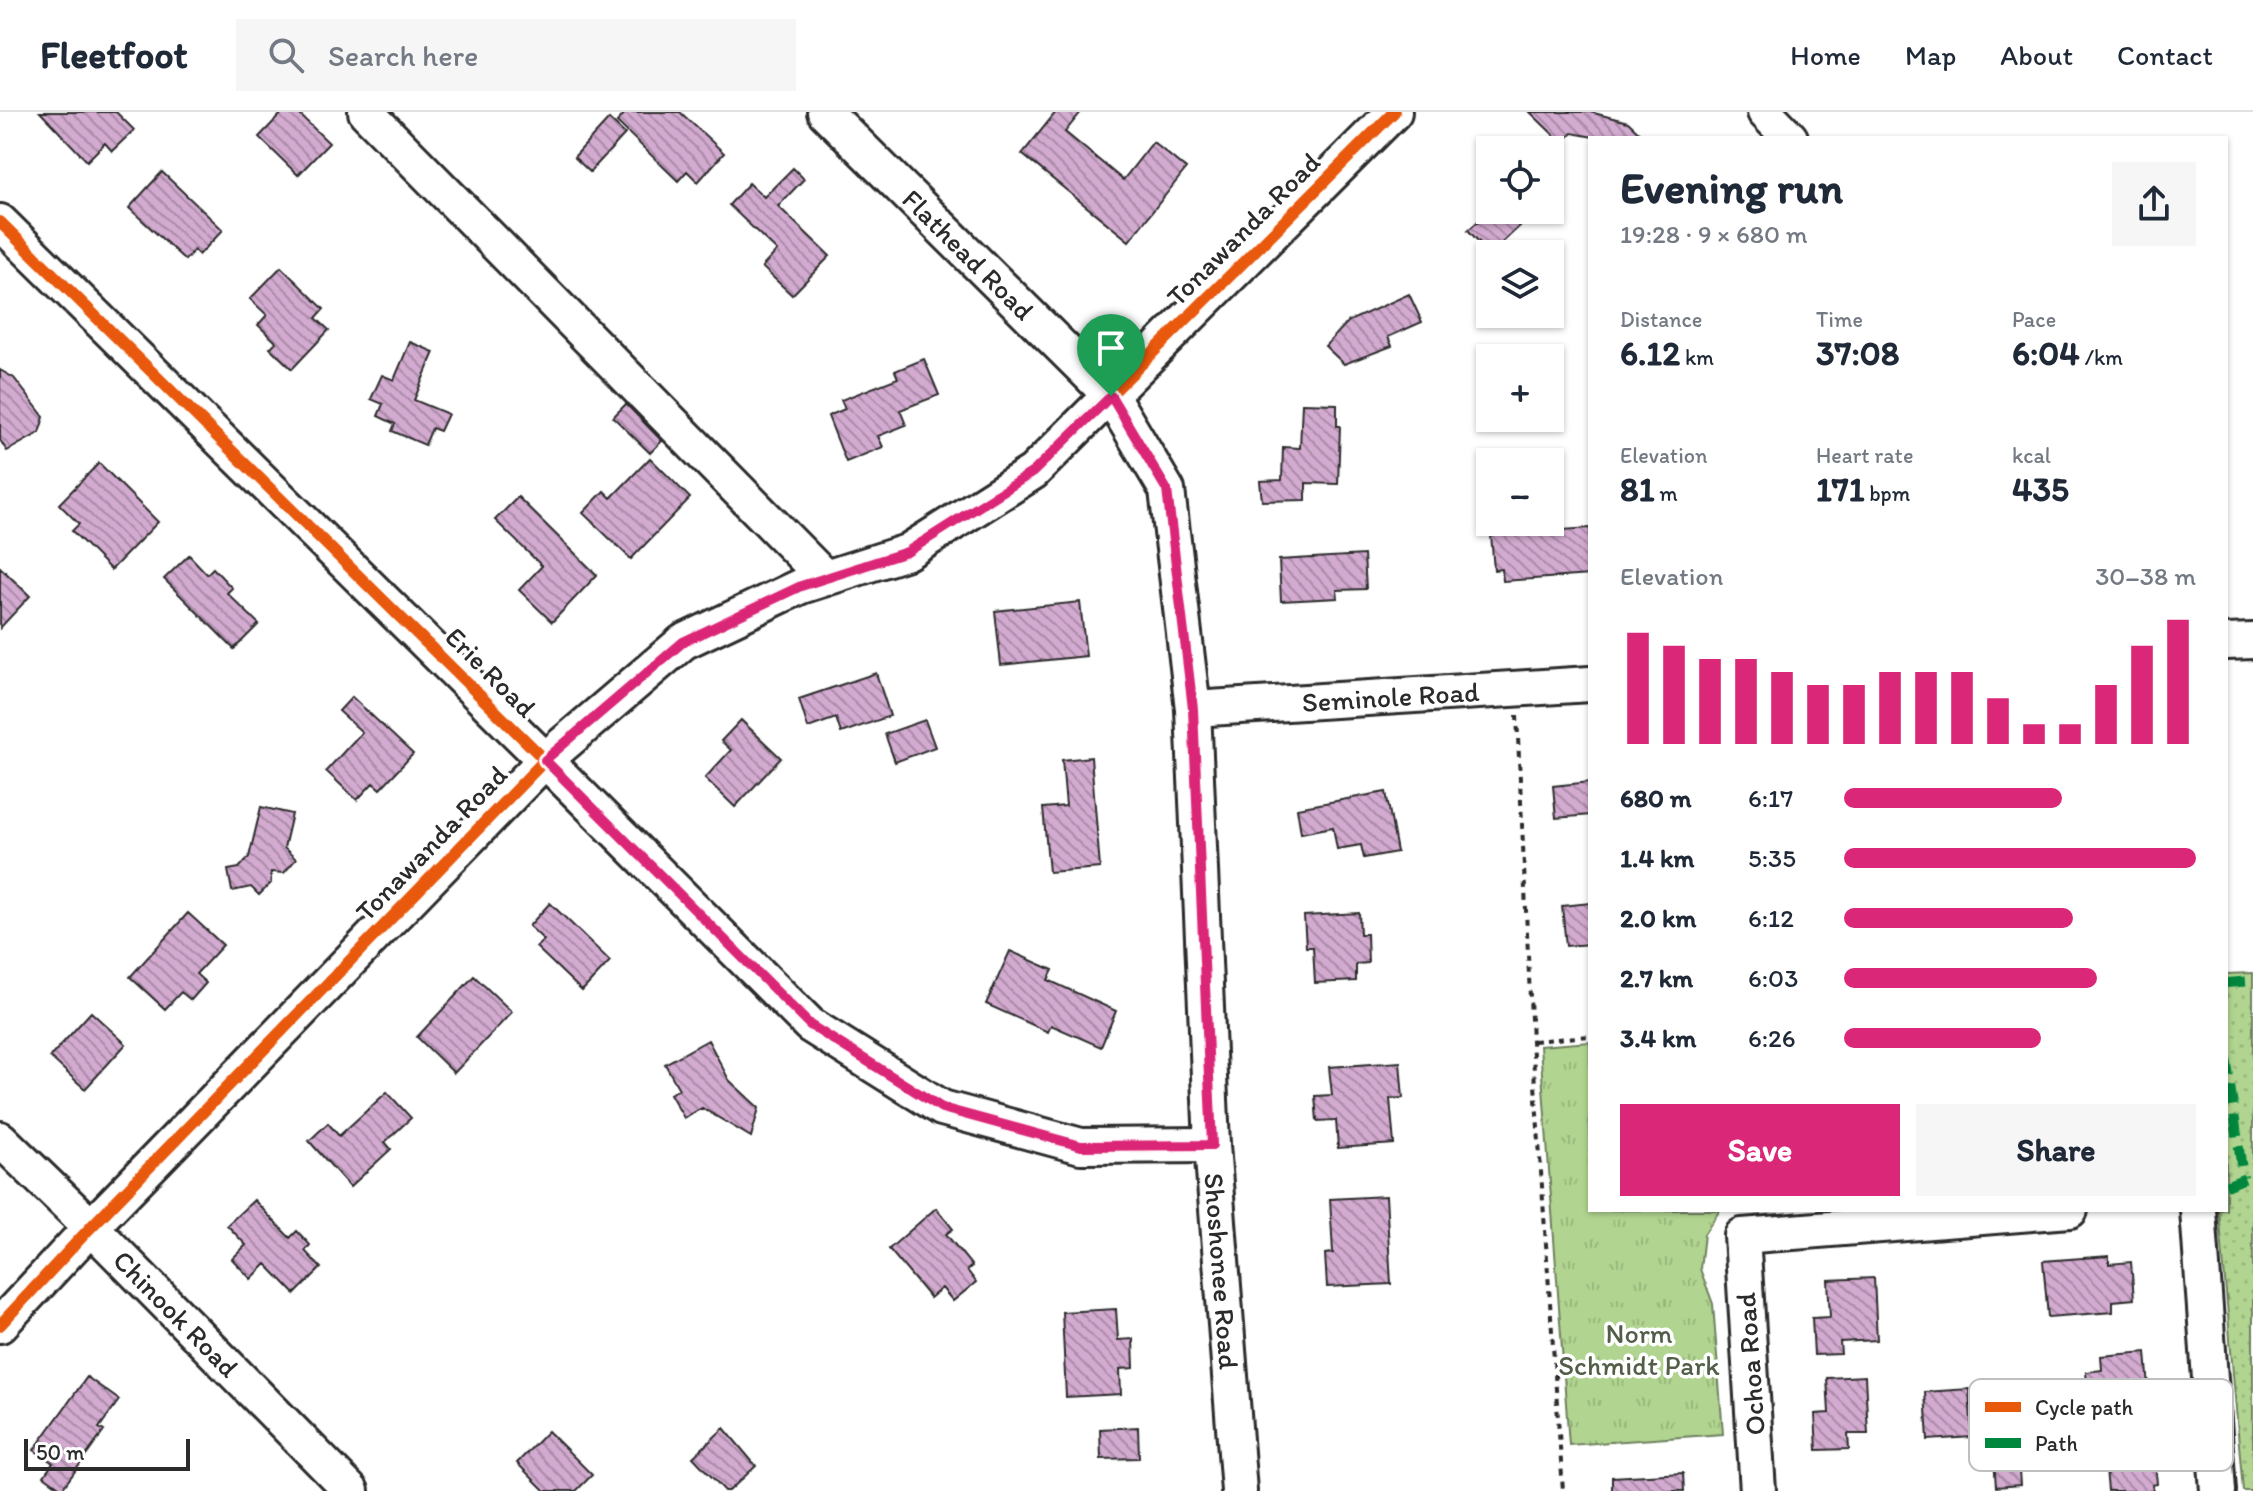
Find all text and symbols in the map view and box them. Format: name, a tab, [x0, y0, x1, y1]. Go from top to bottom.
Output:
search box	[236, 19, 796, 91]
text: Fleetfoot	[40, 32, 188, 78]
icon: search	[264, 33, 308, 77]
text: Search here	[328, 37, 478, 74]
text: Home	[1790, 38, 1861, 72]
text: Map	[1905, 38, 1956, 72]
text: About	[2000, 38, 2073, 72]
text: Contact	[2117, 38, 2213, 72]
map controls	[1476, 136, 1564, 536]
button: locate	[1476, 136, 1564, 224]
street label: Tonawanda Road	[1159, 145, 1327, 313]
text: Evening run	[1620, 161, 1843, 214]
button: share	[2112, 162, 2196, 246]
street label: Flathead Road	[895, 182, 1041, 327]
text: 19:28 · 9 × 680 m	[1620, 218, 1808, 250]
button: layers	[1476, 240, 1564, 328]
text: Distance	[1620, 306, 1702, 333]
text: Time	[1816, 306, 1863, 333]
text: Pace	[2012, 306, 2056, 333]
pin	[1077, 314, 1145, 396]
icon: arrive	[1089, 326, 1133, 370]
text: 6.12	[1620, 333, 1680, 374]
text: 37:08	[1816, 333, 1899, 374]
text: 6:04	[2012, 333, 2080, 374]
button: +	[1476, 344, 1564, 432]
text: km	[1680, 344, 1714, 371]
text: /km	[2080, 344, 2123, 371]
text: Elevation	[1620, 442, 1707, 469]
text: Heart rate	[1816, 442, 1913, 469]
text: kcal	[2012, 442, 2051, 469]
button: −	[1476, 448, 1564, 536]
text: 81	[1620, 469, 1654, 510]
text: 171	[1816, 469, 1864, 510]
text: 435	[2012, 469, 2069, 510]
text: m	[1654, 480, 1678, 507]
text: bpm	[1864, 480, 1910, 507]
text: Elevation	[1620, 560, 1723, 592]
text: 30–38 m	[2095, 560, 2196, 592]
street label: Erie Road	[439, 620, 544, 725]
street label: Seminole Road	[1301, 674, 1481, 719]
street label: Tonawanda Road	[348, 758, 514, 928]
text: 680 m	[1620, 782, 1692, 814]
text: 6:17	[1748, 782, 1793, 814]
text: 1.4 km	[1620, 842, 1694, 874]
text: 5:35	[1748, 842, 1796, 874]
text: 2.0 km	[1620, 902, 1696, 934]
text: 6:12	[1748, 902, 1794, 934]
text: 2.7 km	[1620, 962, 1693, 994]
text: 6:03	[1748, 962, 1798, 994]
text: 3.4 km	[1620, 1022, 1696, 1054]
text: 6:26	[1748, 1022, 1796, 1054]
button: Save	[1620, 1104, 1900, 1196]
button: Share	[1916, 1104, 2196, 1196]
street label: Shoshonee Road	[1197, 1172, 1246, 1371]
street label: Chinook Road	[106, 1243, 247, 1385]
street label: Ochoa Road	[1728, 1291, 1772, 1437]
park label: Norm Schmidt Park	[1558, 1316, 1720, 1382]
legend	[1969, 1379, 2233, 1471]
text: Cycle path	[2035, 1394, 2134, 1421]
text: Path	[2035, 1430, 2078, 1457]
scale bar	[24, 1435, 190, 1471]
text: 50 m	[36, 1439, 85, 1466]

